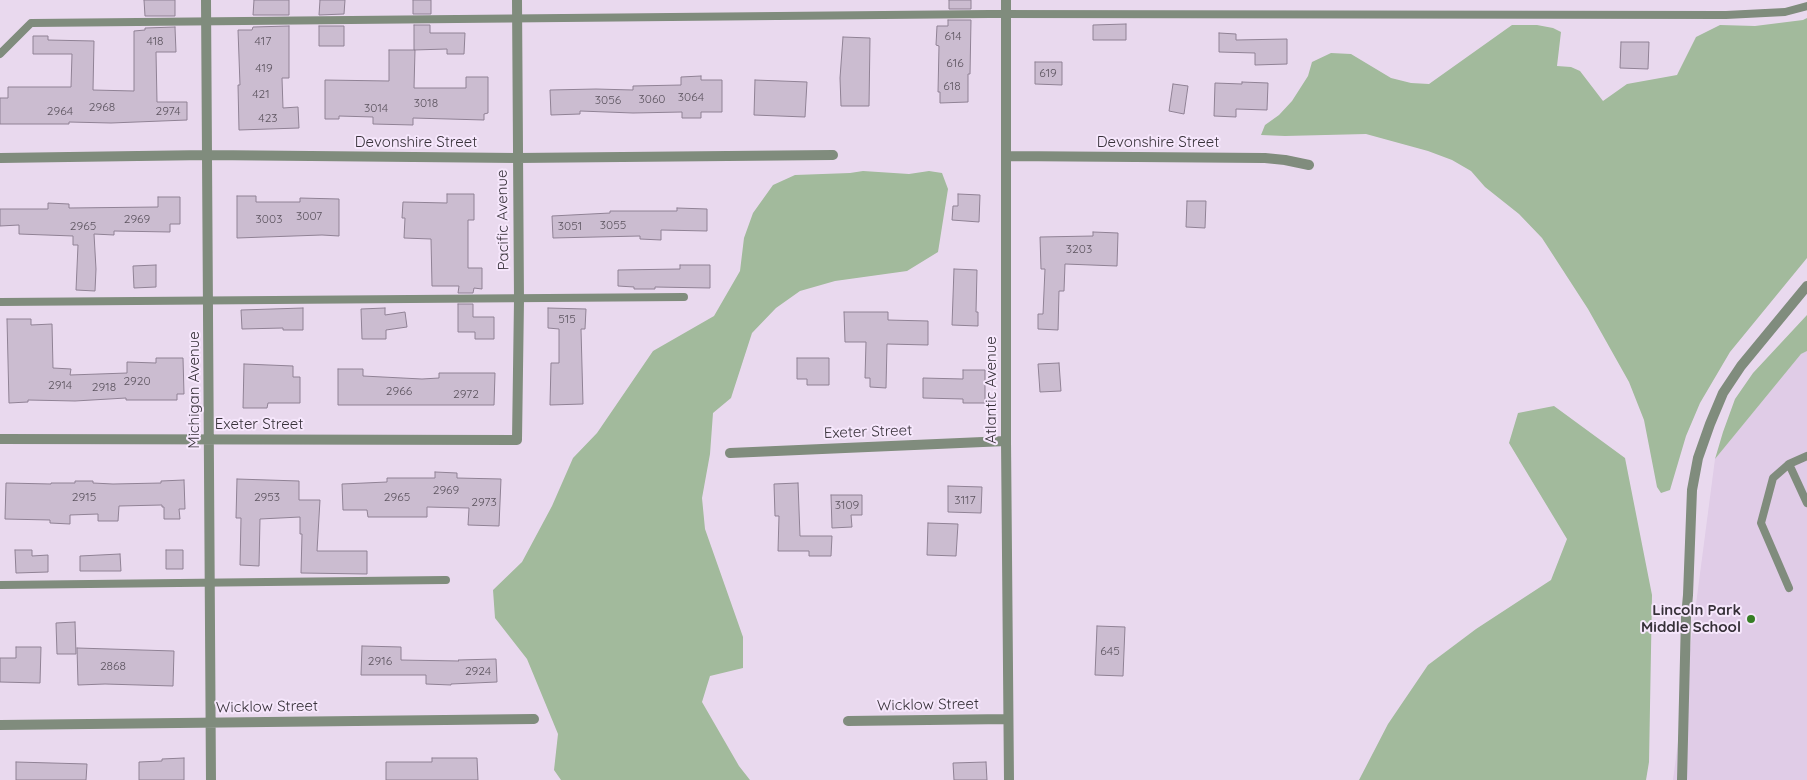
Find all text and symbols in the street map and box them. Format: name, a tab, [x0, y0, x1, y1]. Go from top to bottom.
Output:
house number: 614	[945, 29, 961, 43]
house number: 418	[146, 34, 164, 48]
house number: 417	[255, 34, 271, 48]
house number: 616	[946, 56, 964, 70]
house number: 419	[255, 61, 273, 75]
house number: 619	[1039, 66, 1057, 80]
house number: 618	[943, 79, 961, 93]
house number: 421	[252, 87, 270, 101]
house number: 3064	[678, 90, 704, 104]
house number: 3060	[638, 92, 666, 106]
house number: 3056	[595, 93, 621, 107]
house number: 3018	[414, 96, 438, 110]
house number: 2968	[89, 100, 115, 114]
house number: 3014	[364, 101, 388, 115]
house number: 2964	[47, 104, 73, 118]
house number: 2974	[156, 104, 180, 118]
house number: 423	[258, 111, 278, 125]
street label: Devonshire Street	[355, 133, 477, 151]
street label: Devonshire Street	[1097, 133, 1219, 151]
street label: Pacific Avenue	[493, 170, 513, 270]
house number: 3007	[296, 209, 322, 223]
house number: 2969	[124, 212, 150, 226]
house number: 3003	[256, 212, 282, 226]
house number: 3055	[600, 218, 626, 232]
house number: 2965	[70, 219, 96, 233]
house number: 3051	[558, 219, 582, 233]
house number: 3203	[1066, 242, 1092, 256]
house number: 515	[558, 312, 576, 326]
street label: Michigan Avenue	[185, 331, 203, 449]
street label: Atlantic Avenue	[982, 336, 1000, 444]
house number: 2920	[123, 374, 151, 388]
house number: 2914	[48, 378, 72, 392]
house number: 2918	[92, 380, 116, 394]
house number: 2966	[386, 384, 412, 398]
house number: 2972	[453, 387, 479, 401]
street label: Exeter Street	[215, 415, 303, 433]
street label: Exeter Street	[823, 421, 913, 443]
house number: 2969	[433, 483, 459, 497]
house number: 2915	[72, 490, 96, 504]
house number: 2953	[254, 490, 280, 504]
house number: 2965	[384, 490, 410, 504]
house number: 3117	[954, 493, 976, 507]
house number: 2973	[471, 495, 497, 509]
house number: 3109	[835, 498, 859, 512]
place label: Lincoln Park Middle School	[1641, 601, 1741, 636]
marker: Lincoln Park Middle School	[1745, 613, 1757, 625]
house number: 645	[1100, 644, 1120, 658]
house number: 2916	[368, 654, 392, 668]
house number: 2868	[100, 659, 126, 673]
house number: 2924	[465, 664, 491, 678]
street label: Wicklow Street	[877, 695, 979, 715]
street label: Wicklow Street	[216, 697, 318, 717]

